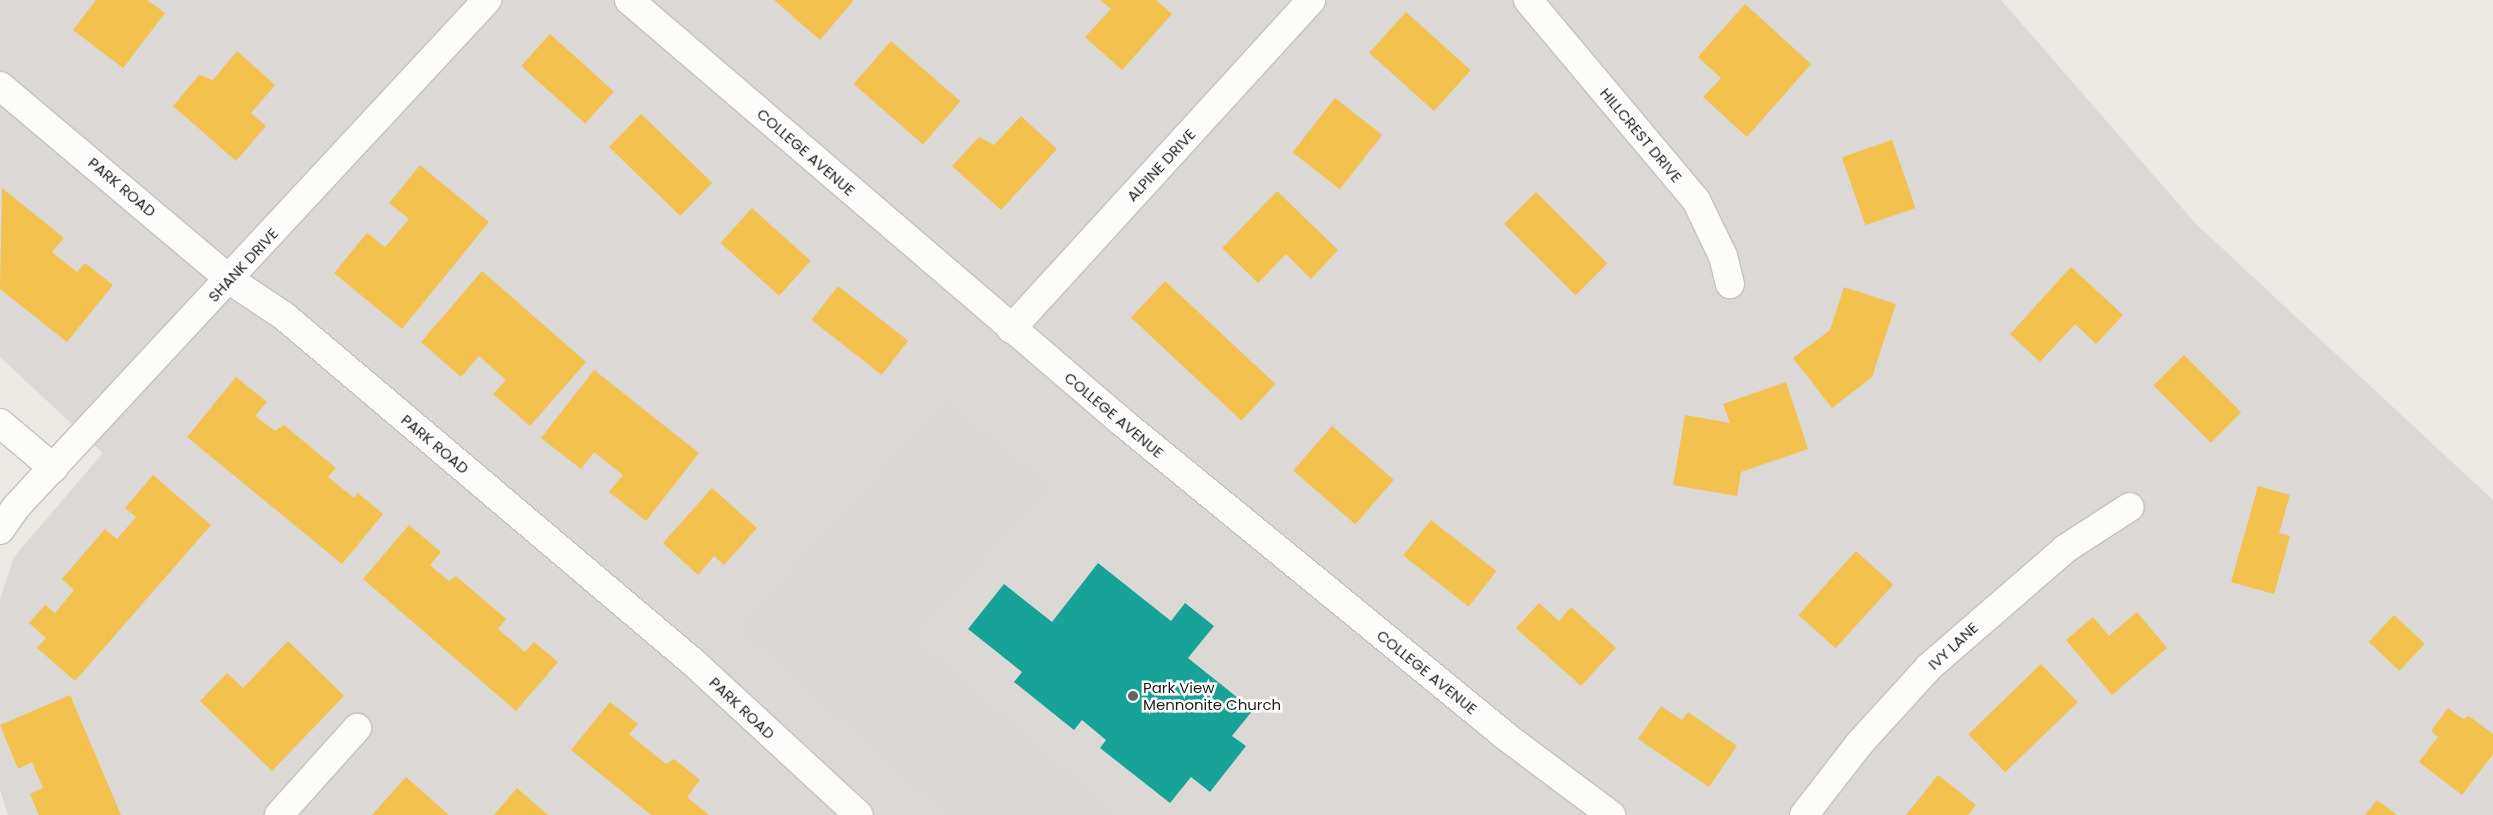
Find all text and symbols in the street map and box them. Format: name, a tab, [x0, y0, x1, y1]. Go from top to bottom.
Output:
street label: HILLCREST DRIVE	[1596, 84, 1686, 186]
street label: COLLEGE AVENUE	[753, 105, 859, 199]
street label: ALPINE DRIVE	[1123, 125, 1199, 205]
street label: PARK ROAD	[85, 154, 159, 220]
street label: SHANK DRIVE	[204, 224, 282, 306]
street label: COLLEGE AVENUE	[1061, 368, 1167, 462]
street label: PARK ROAD	[398, 411, 472, 477]
street label: IVY LANE	[1924, 618, 1982, 674]
street label: COLLEGE AVENUE	[1373, 626, 1481, 718]
street label: PARK ROAD	[706, 673, 778, 743]
place label: Park View Mennonite Church	[1143, 678, 1281, 713]
marker: Park View Mennonite Church	[1127, 690, 1139, 702]

